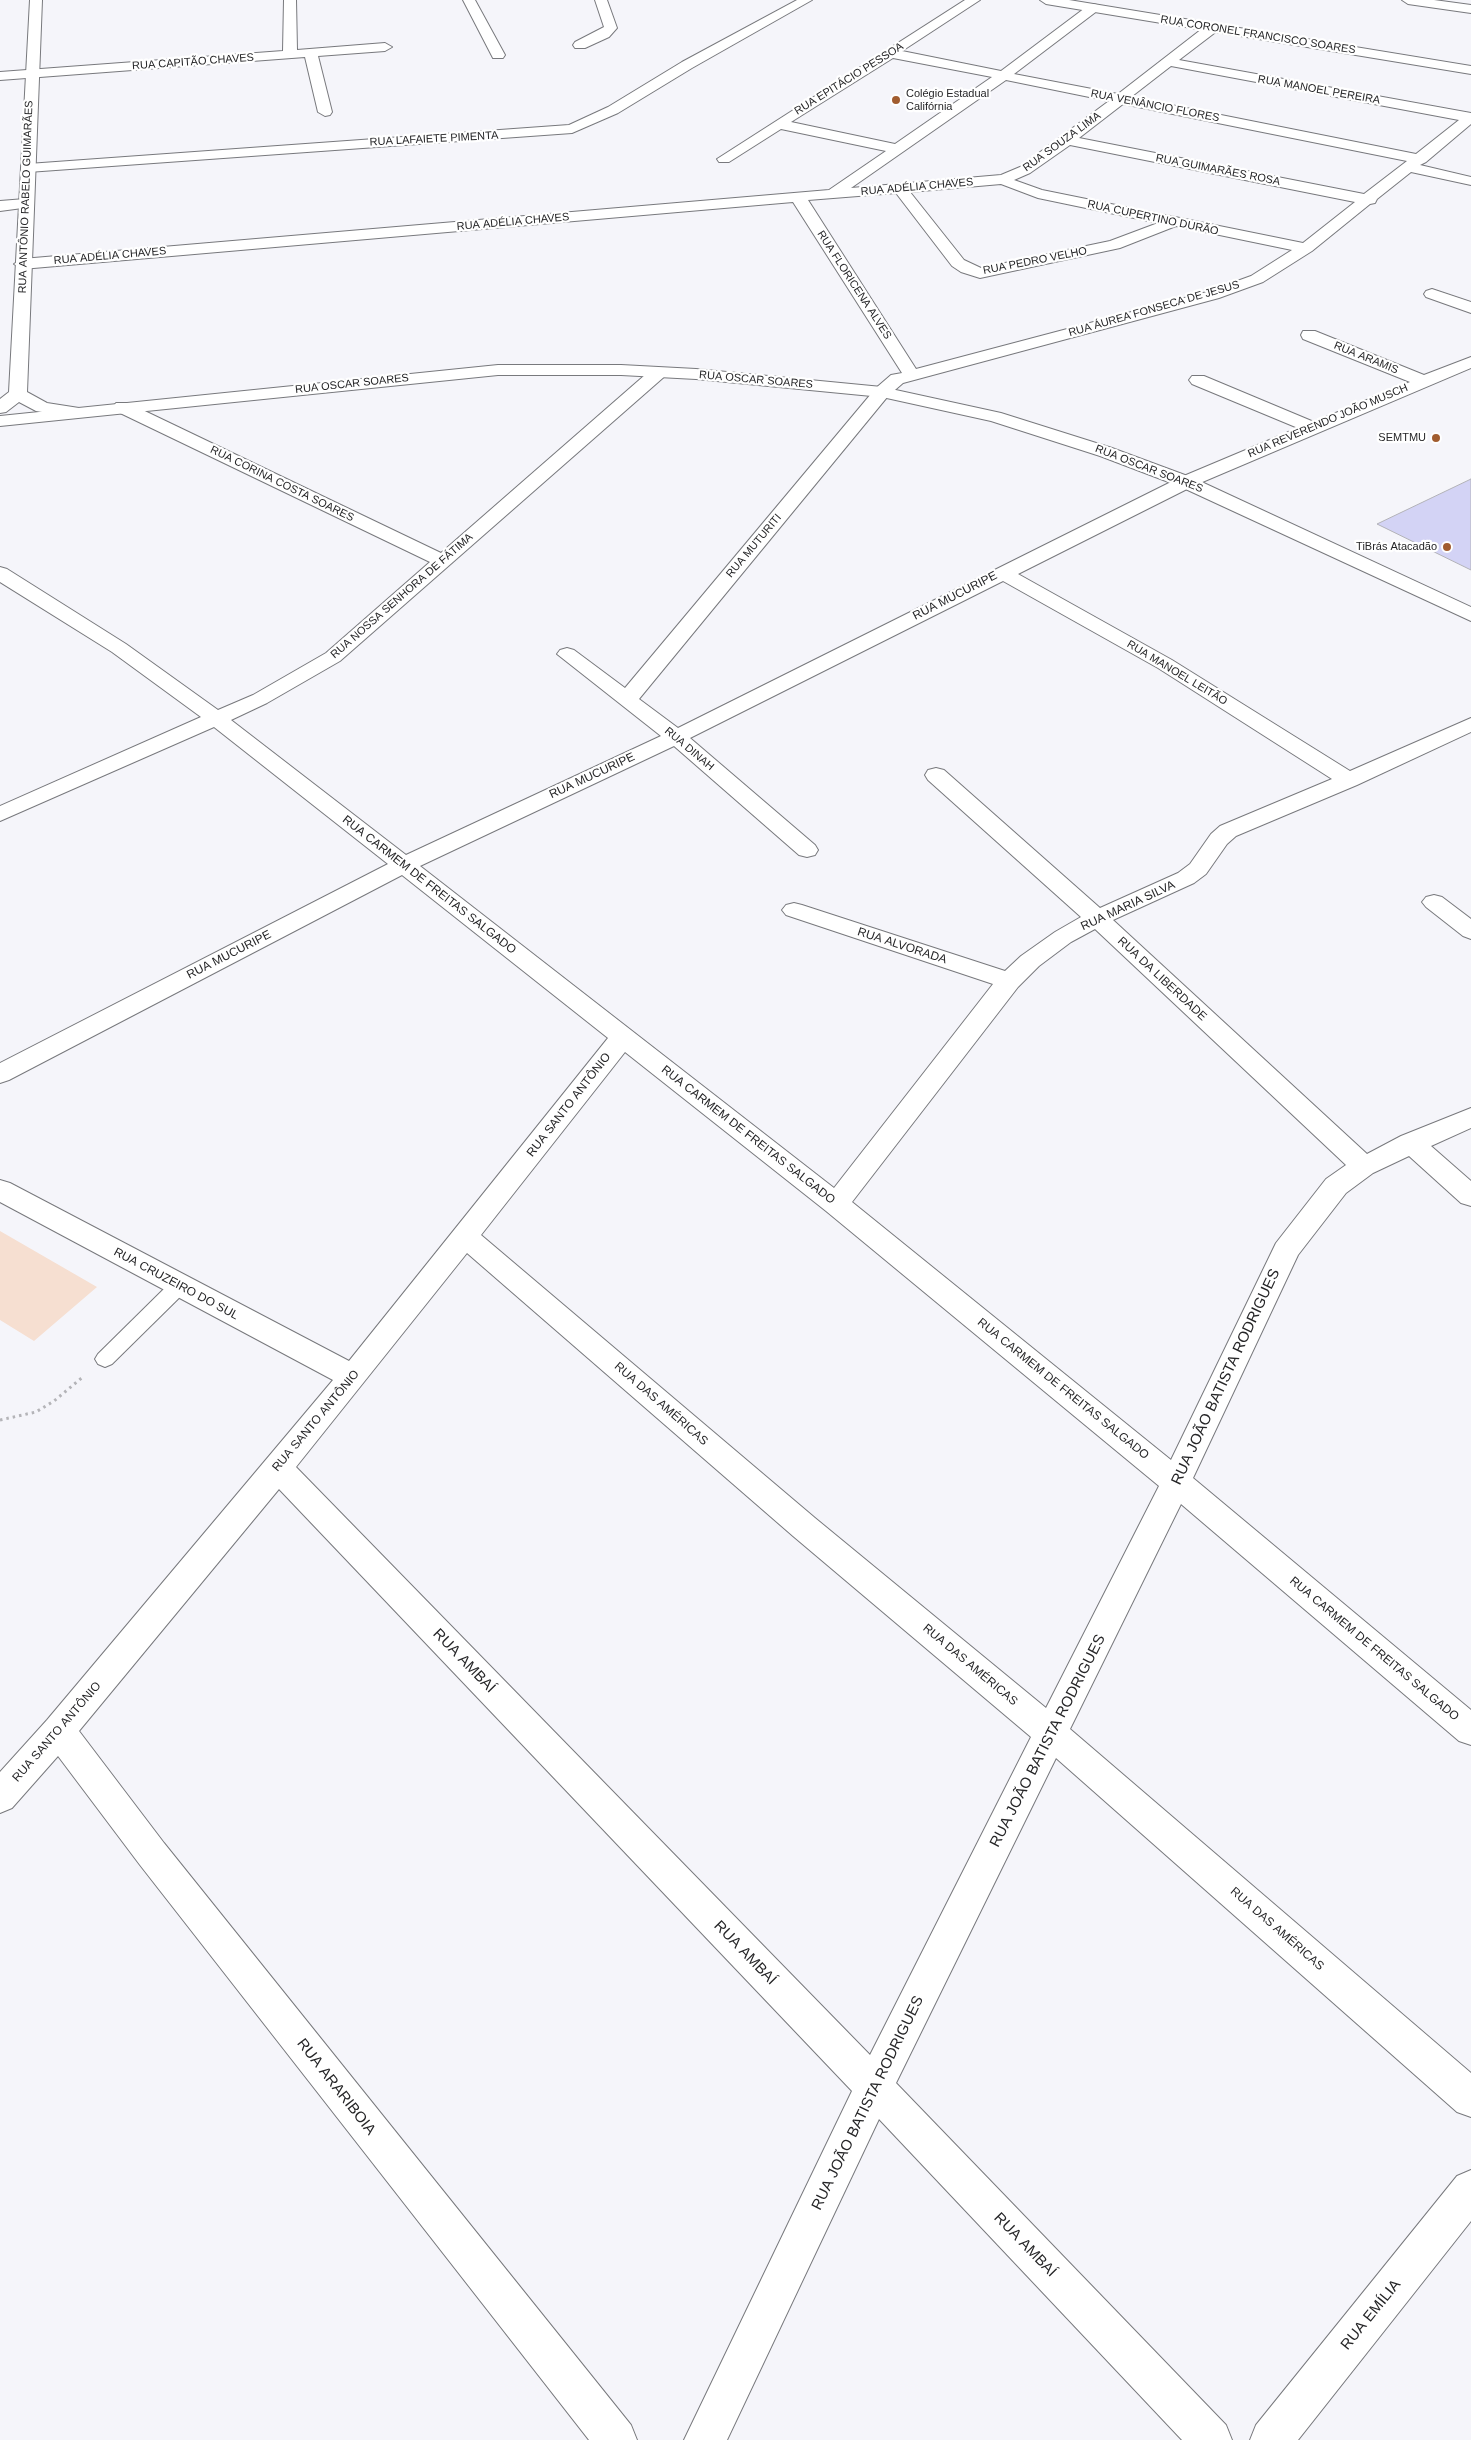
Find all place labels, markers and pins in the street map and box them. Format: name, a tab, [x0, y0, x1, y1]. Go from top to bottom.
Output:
place label: Colégio Estadual Califórnia	[906, 87, 989, 113]
marker: Colégio Estadual Califórnia	[890, 94, 902, 106]
place label: SEMTMU	[1378, 431, 1426, 445]
marker: SEMTMU	[1430, 432, 1442, 444]
place label: TiBrás Atacadão	[1356, 540, 1437, 554]
marker: TiBrás Atacadão	[1441, 541, 1453, 553]

